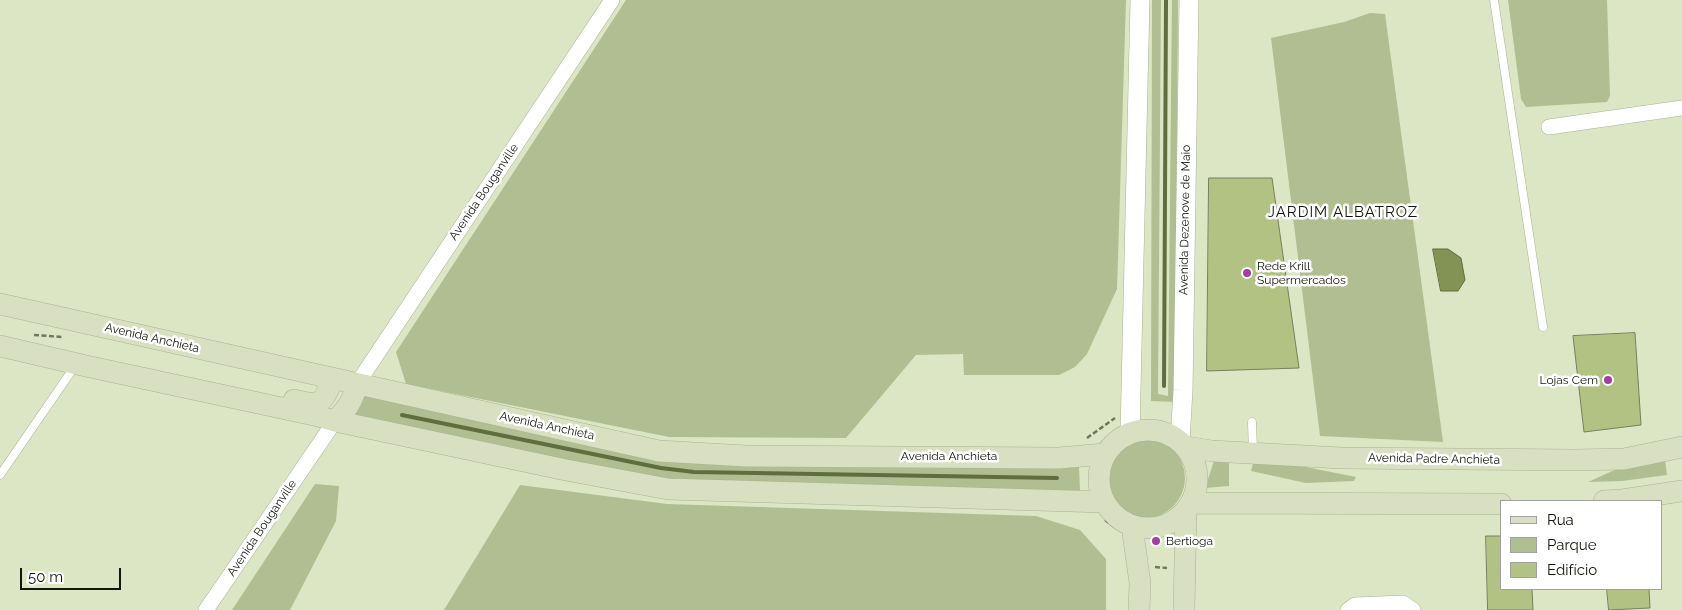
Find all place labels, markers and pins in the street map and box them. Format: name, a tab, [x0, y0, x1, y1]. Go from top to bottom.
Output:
place label: Rede Krill Supermercados	[1257, 259, 1346, 287]
marker: Rede Krill Supermercados	[1241, 267, 1253, 279]
place label: Lojas Cem	[1540, 373, 1598, 387]
marker: Lojas Cem	[1602, 374, 1614, 386]
place label: Bertioga	[1166, 534, 1213, 548]
marker: Bertioga	[1150, 535, 1162, 547]

